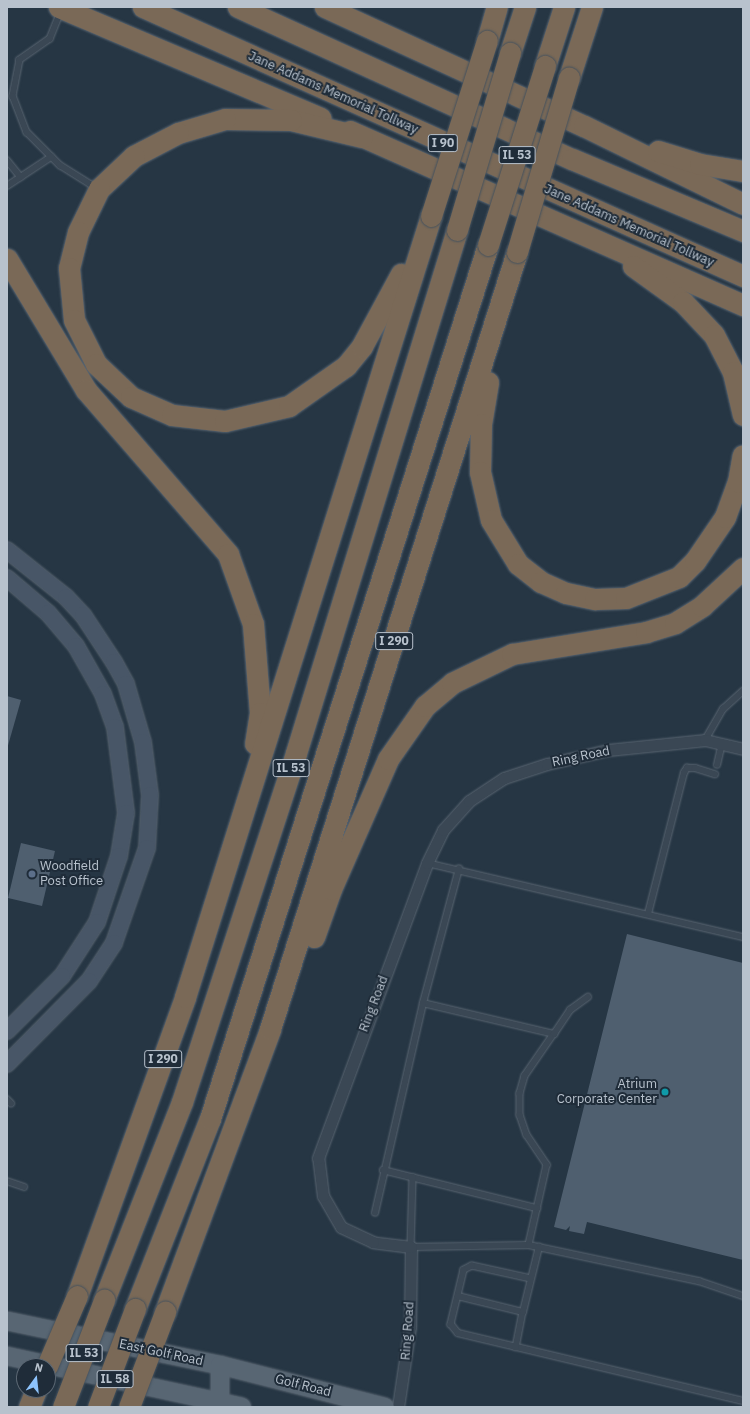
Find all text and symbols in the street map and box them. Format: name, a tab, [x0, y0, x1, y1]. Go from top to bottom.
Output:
street label: Jane Addams Memorial Tollway	[246, 48, 420, 138]
road number: I 90	[427, 133, 459, 153]
road number: IL 53	[498, 145, 536, 165]
street label: Jane Addams Memorial Tollway	[542, 181, 716, 271]
road number: I 290	[375, 631, 413, 651]
street label: Ring Road	[551, 743, 611, 771]
road number: IL 53	[272, 758, 310, 778]
place label: Woodfield Post Office	[40, 859, 103, 890]
marker: Woodfield Post Office	[27, 869, 37, 879]
street label: Ring Road	[356, 974, 392, 1034]
road number: I 290	[144, 1049, 182, 1069]
place label: Atrium Corporate Center	[557, 1077, 657, 1108]
marker: Atrium Corporate Center	[660, 1087, 670, 1097]
street label: Ring Road	[398, 1301, 418, 1361]
street label: East Golf Road	[118, 1336, 204, 1370]
road number: IL 53	[65, 1343, 103, 1363]
north arrow	[16, 1358, 56, 1398]
text: N	[33, 1360, 45, 1375]
road number: IL 58	[96, 1369, 134, 1389]
street label: Golf Road	[273, 1372, 333, 1400]

